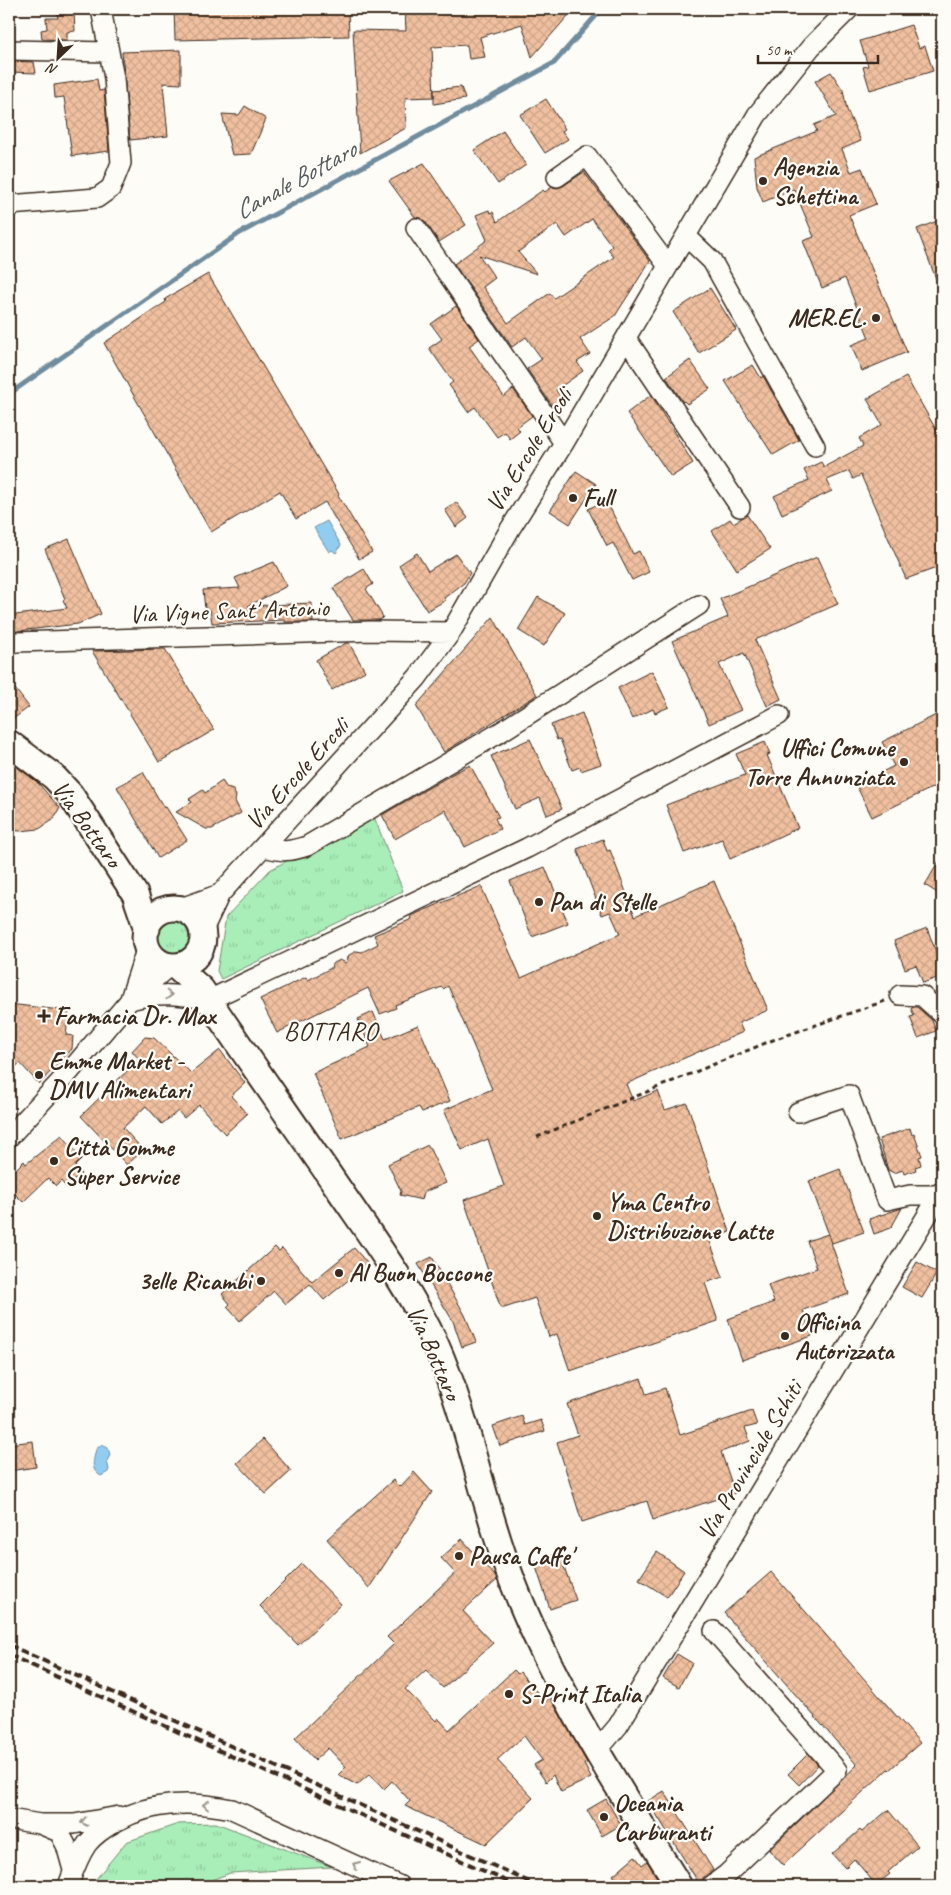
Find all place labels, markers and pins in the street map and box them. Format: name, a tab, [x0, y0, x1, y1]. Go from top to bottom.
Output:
place label: Agenzia Schettina	[773, 151, 860, 212]
marker: Agenzia Schettina	[757, 175, 769, 187]
place label: MER.EL.	[788, 302, 867, 334]
marker: MER.EL.	[870, 312, 882, 324]
place label: Full	[583, 482, 617, 514]
marker: Full	[567, 492, 579, 504]
place label: Uffici Comune Torre Annunziata	[745, 732, 897, 793]
marker: Uffici Comune Torre Annunziata	[898, 756, 910, 768]
place label: Pan di Stelle	[549, 886, 658, 918]
marker: Pan di Stelle	[533, 896, 545, 908]
place label: Farmacia Dr. Max	[54, 1000, 218, 1032]
marker: Farmacia Dr. Max	[38, 1010, 50, 1022]
place label: Emme Market - DMV Alimentari	[49, 1045, 193, 1106]
marker: Emme Market - DMV Alimentari	[33, 1069, 45, 1081]
place label: Città Gomme Super Service	[64, 1131, 180, 1192]
marker: Città Gomme Super Service	[48, 1155, 60, 1167]
place label: Yma Centro Distribuzione Latte	[607, 1186, 774, 1247]
marker: Yma Centro Distribuzione Latte	[591, 1210, 603, 1222]
place label: Al Buon Boccone	[349, 1257, 492, 1289]
place label: 3elle Ricambi	[138, 1265, 254, 1297]
marker: Al Buon Boccone	[333, 1267, 345, 1279]
marker: 3elle Ricambi	[255, 1275, 267, 1287]
place label: Officina Autorizzata	[795, 1306, 895, 1367]
marker: Officina Autorizzata	[779, 1330, 791, 1342]
place label: Pausa Caffe'	[469, 1540, 578, 1572]
marker: Pausa Caffe'	[453, 1550, 465, 1562]
place label: S-Print Italia	[519, 1678, 642, 1710]
marker: S-Print Italia	[503, 1688, 515, 1700]
place label: Oceania Carburanti	[614, 1787, 714, 1848]
marker: Oceania Carburanti	[598, 1811, 610, 1823]

